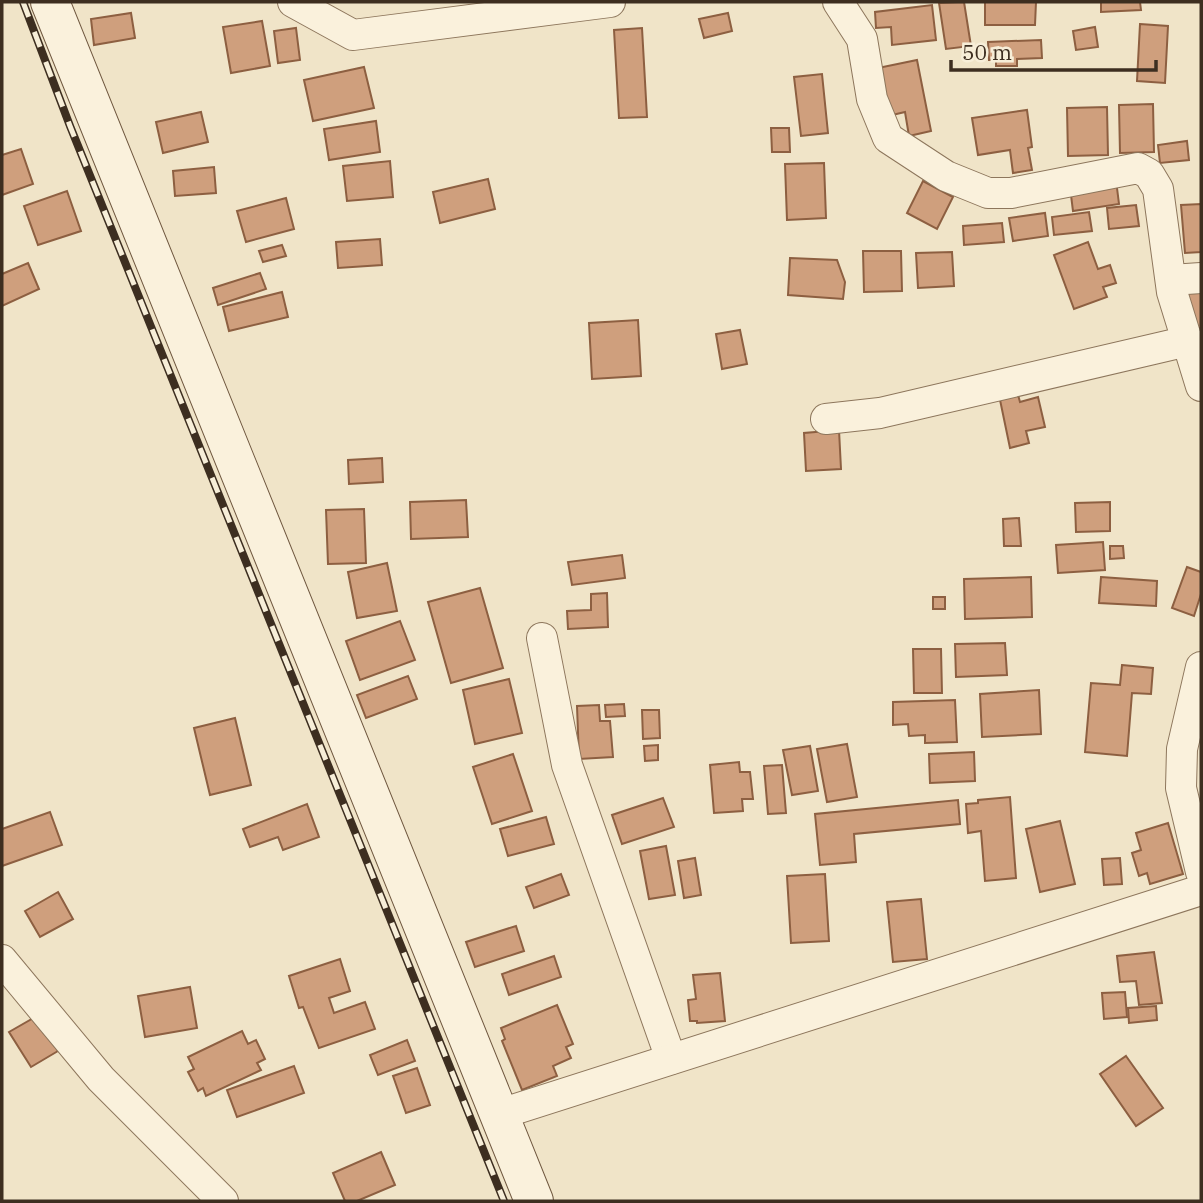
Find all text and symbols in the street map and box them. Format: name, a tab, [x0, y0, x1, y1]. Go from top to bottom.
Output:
scale bar	[951, 28, 1156, 72]
text: 50 m	[962, 38, 1012, 66]

